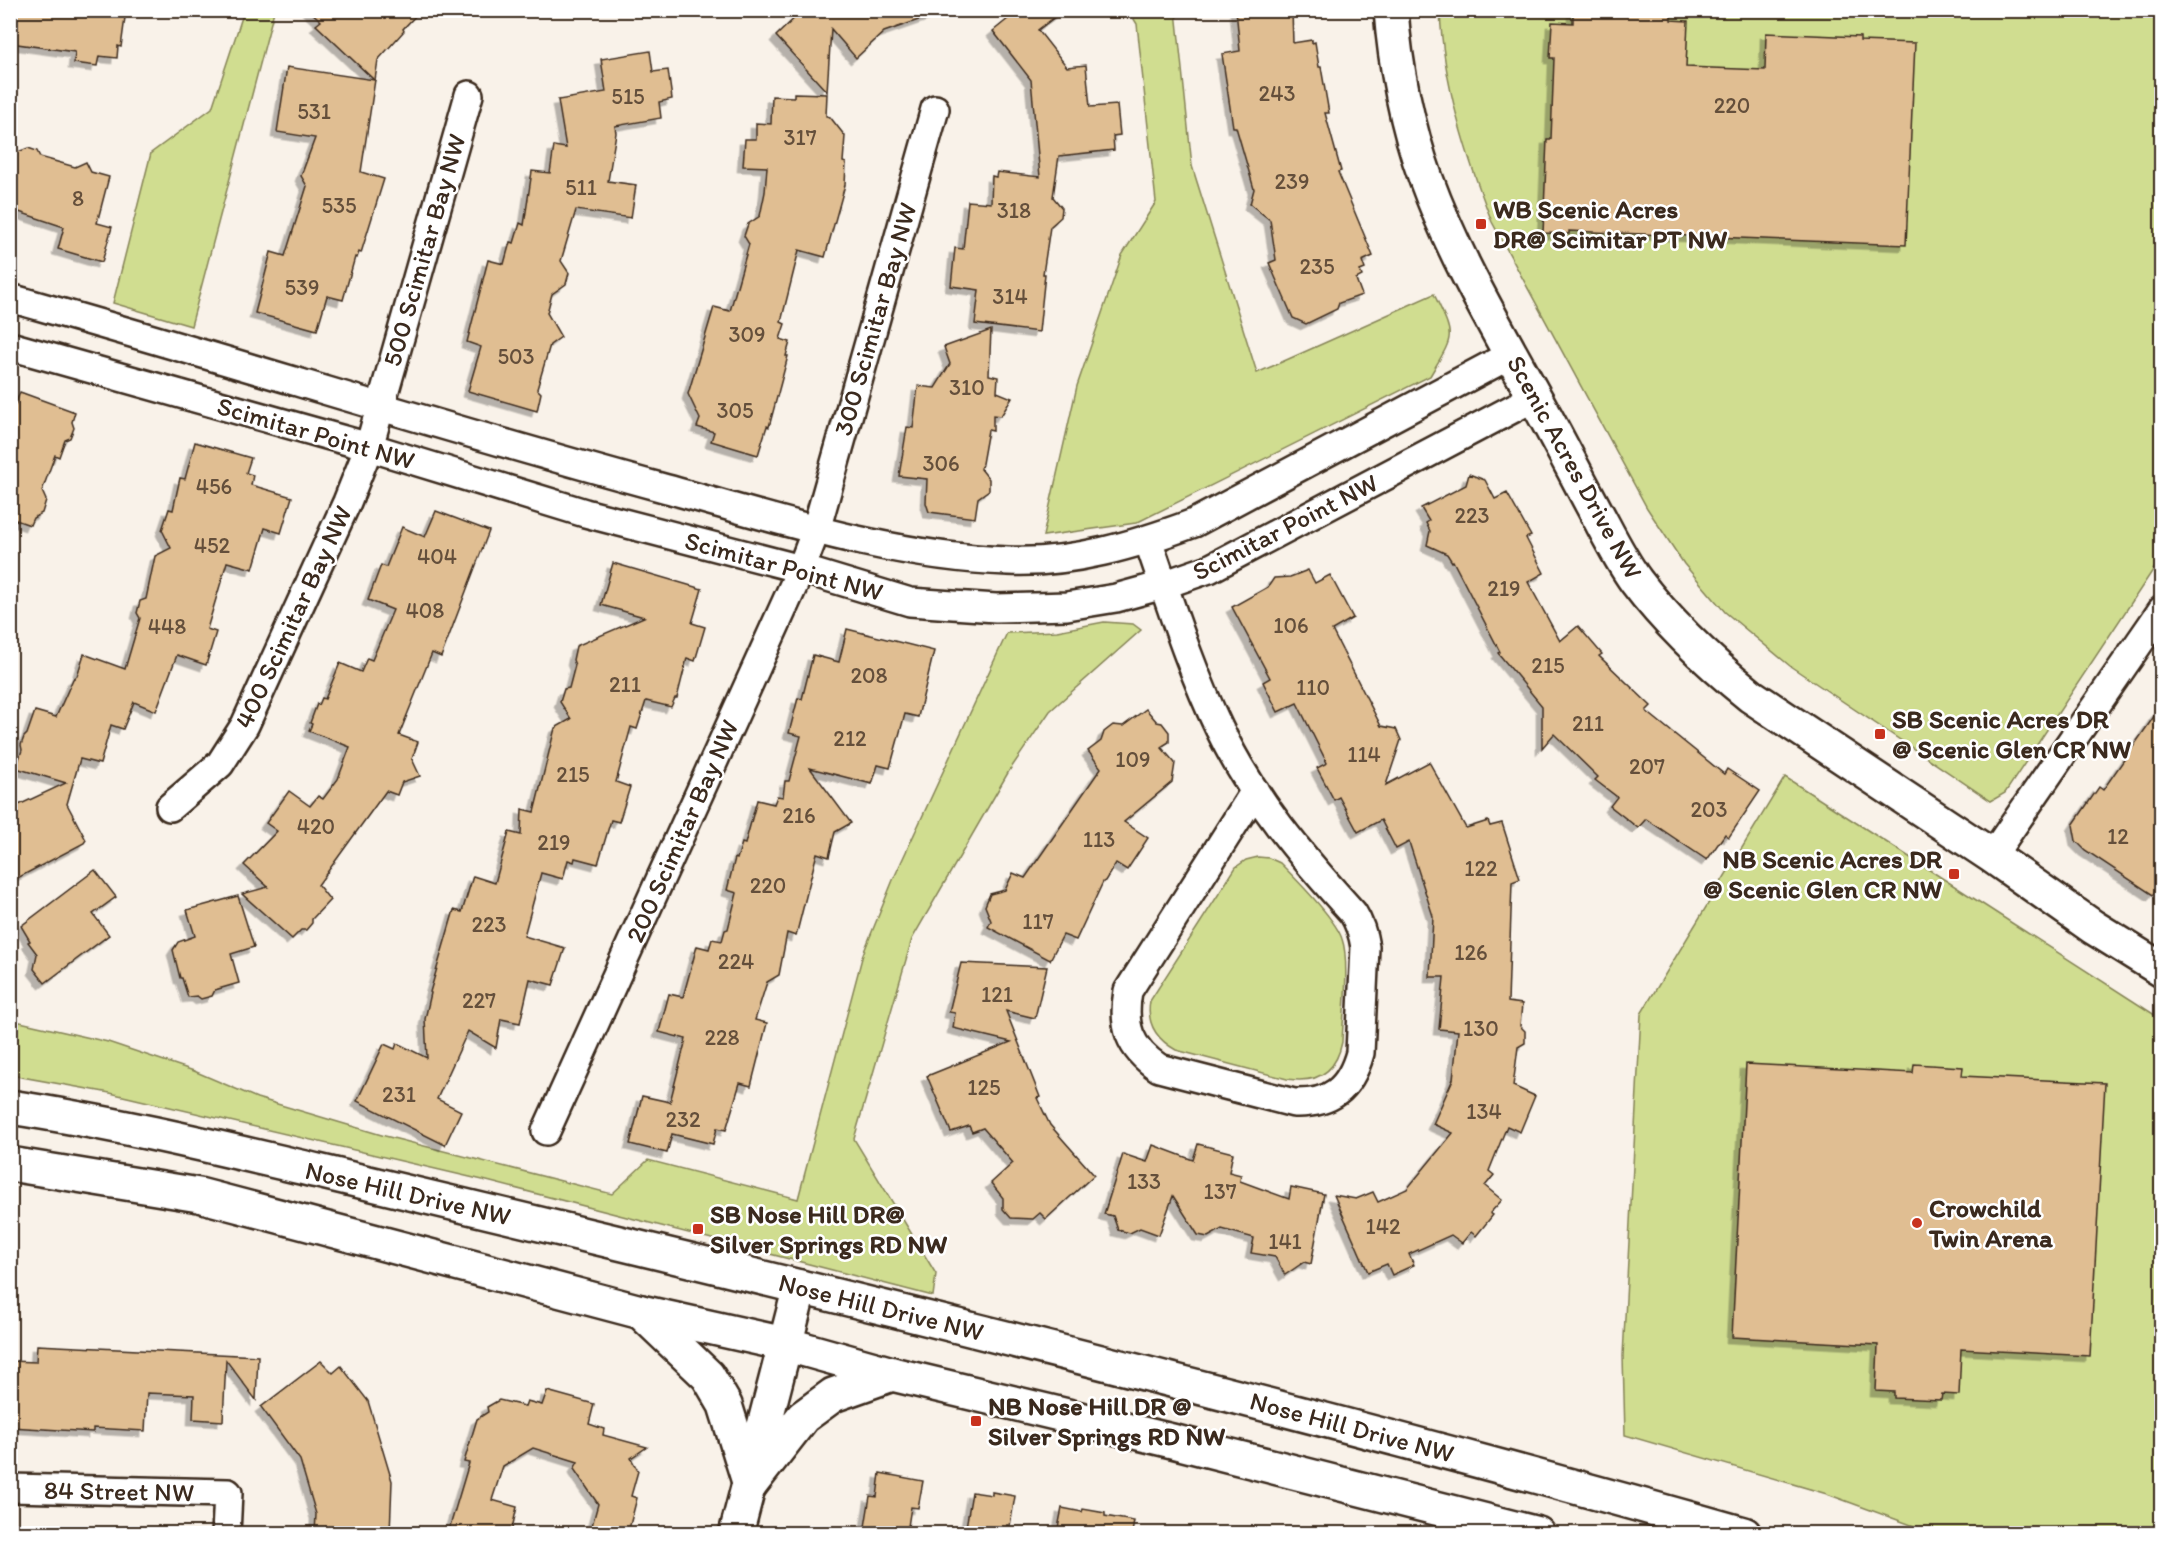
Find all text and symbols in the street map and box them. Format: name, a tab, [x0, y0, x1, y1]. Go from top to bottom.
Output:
house number: 243	[1259, 80, 1295, 107]
house number: 515	[611, 83, 645, 110]
house number: 220	[1714, 92, 1750, 119]
house number: 531	[297, 98, 331, 125]
house number: 317	[783, 124, 817, 151]
street label: 500 Scimitar Bay NW	[376, 130, 472, 370]
house number: 239	[1274, 168, 1310, 195]
house number: 511	[565, 174, 597, 201]
house number: 8	[72, 185, 84, 212]
house number: 535	[321, 192, 357, 219]
place label: WB Scenic Acres DR@ Scimitar PT NW	[1493, 193, 1728, 255]
house number: 318	[997, 197, 1031, 224]
street label: 300 Scimitar Bay NW	[826, 199, 924, 439]
marker: WB Scenic Acres DR@ Scimitar PT NW	[1474, 217, 1488, 231]
house number: 235	[1299, 253, 1335, 280]
house number: 539	[284, 274, 320, 301]
house number: 314	[992, 283, 1028, 310]
house number: 309	[728, 321, 766, 348]
house number: 503	[497, 343, 535, 370]
street label: Scenic Acres Drive NW	[1500, 350, 1650, 584]
house number: 310	[949, 374, 985, 401]
street label: Scimitar Point NW	[214, 390, 418, 476]
house number: 305	[716, 397, 754, 424]
house number: 306	[922, 450, 960, 477]
street label: Scimitar Point NW	[1187, 466, 1383, 588]
house number: 456	[196, 473, 232, 500]
street label: 400 Scimitar Bay NW	[227, 500, 359, 734]
house number: 223	[1454, 502, 1490, 529]
street label: Scimitar Point NW	[681, 524, 887, 608]
house number: 452	[194, 532, 231, 559]
house number: 404	[417, 543, 457, 570]
house number: 219	[1487, 575, 1521, 602]
house number: 408	[406, 597, 444, 624]
house number: 106	[1273, 612, 1309, 639]
house number: 448	[148, 613, 186, 640]
house number: 215	[1531, 652, 1565, 679]
house number: 208	[850, 662, 888, 689]
house number: 211	[609, 671, 641, 698]
house number: 110	[1296, 674, 1330, 701]
place label: SB Scenic Acres DR @ Scenic Glen CR NW	[1892, 703, 2132, 765]
house number: 211	[1572, 710, 1604, 737]
street label: 200 Scimitar Bay NW	[619, 715, 745, 947]
house number: 212	[833, 725, 867, 752]
marker: SB Scenic Acres DR @ Scenic Glen CR NW	[1873, 727, 1887, 741]
house number: 114	[1347, 741, 1381, 768]
house number: 109	[1115, 746, 1151, 773]
house number: 207	[1629, 753, 1665, 780]
house number: 215	[556, 761, 590, 788]
house number: 203	[1690, 796, 1728, 823]
house number: 216	[782, 802, 816, 829]
house number: 420	[297, 813, 335, 840]
house number: 12	[2107, 823, 2129, 850]
house number: 113	[1083, 826, 1115, 853]
house number: 219	[537, 829, 571, 856]
place label: NB Scenic Acres DR @ Scenic Glen CR NW	[1703, 843, 1943, 905]
house number: 122	[1464, 855, 1498, 882]
marker: NB Scenic Acres DR @ Scenic Glen CR NW	[1947, 867, 1961, 881]
house number: 220	[750, 872, 786, 899]
house number: 117	[1022, 908, 1054, 935]
house number: 223	[471, 911, 507, 938]
house number: 126	[1454, 939, 1488, 966]
house number: 224	[718, 948, 754, 975]
house number: 121	[981, 981, 1013, 1008]
house number: 227	[462, 987, 496, 1014]
house number: 130	[1463, 1015, 1499, 1042]
house number: 228	[704, 1024, 740, 1051]
house number: 125	[967, 1074, 1001, 1101]
house number: 231	[382, 1081, 416, 1108]
house number: 134	[1466, 1098, 1502, 1125]
house number: 232	[665, 1106, 701, 1133]
street label: Nose Hill Drive NW	[302, 1154, 514, 1232]
house number: 133	[1127, 1168, 1161, 1195]
house number: 137	[1203, 1178, 1237, 1205]
place label: Crowchild Twin Arena	[1928, 1192, 2053, 1254]
place label: SB Nose Hill DR@ Silver Springs RD NW	[710, 1198, 948, 1260]
house number: 142	[1365, 1213, 1401, 1240]
marker: Crowchild Twin Arena	[1910, 1216, 1924, 1230]
marker: SB Nose Hill DR@ Silver Springs RD NW	[691, 1222, 705, 1236]
house number: 141	[1268, 1228, 1302, 1255]
street label: Nose Hill Drive NW	[775, 1266, 987, 1348]
street label: Nose Hill Drive NW	[1246, 1384, 1458, 1470]
place label: NB Nose Hill DR @ Silver Springs RD NW	[988, 1390, 1226, 1452]
marker: NB Nose Hill DR @ Silver Springs RD NW	[969, 1414, 983, 1428]
street label: 84 Street NW	[44, 1474, 194, 1508]

